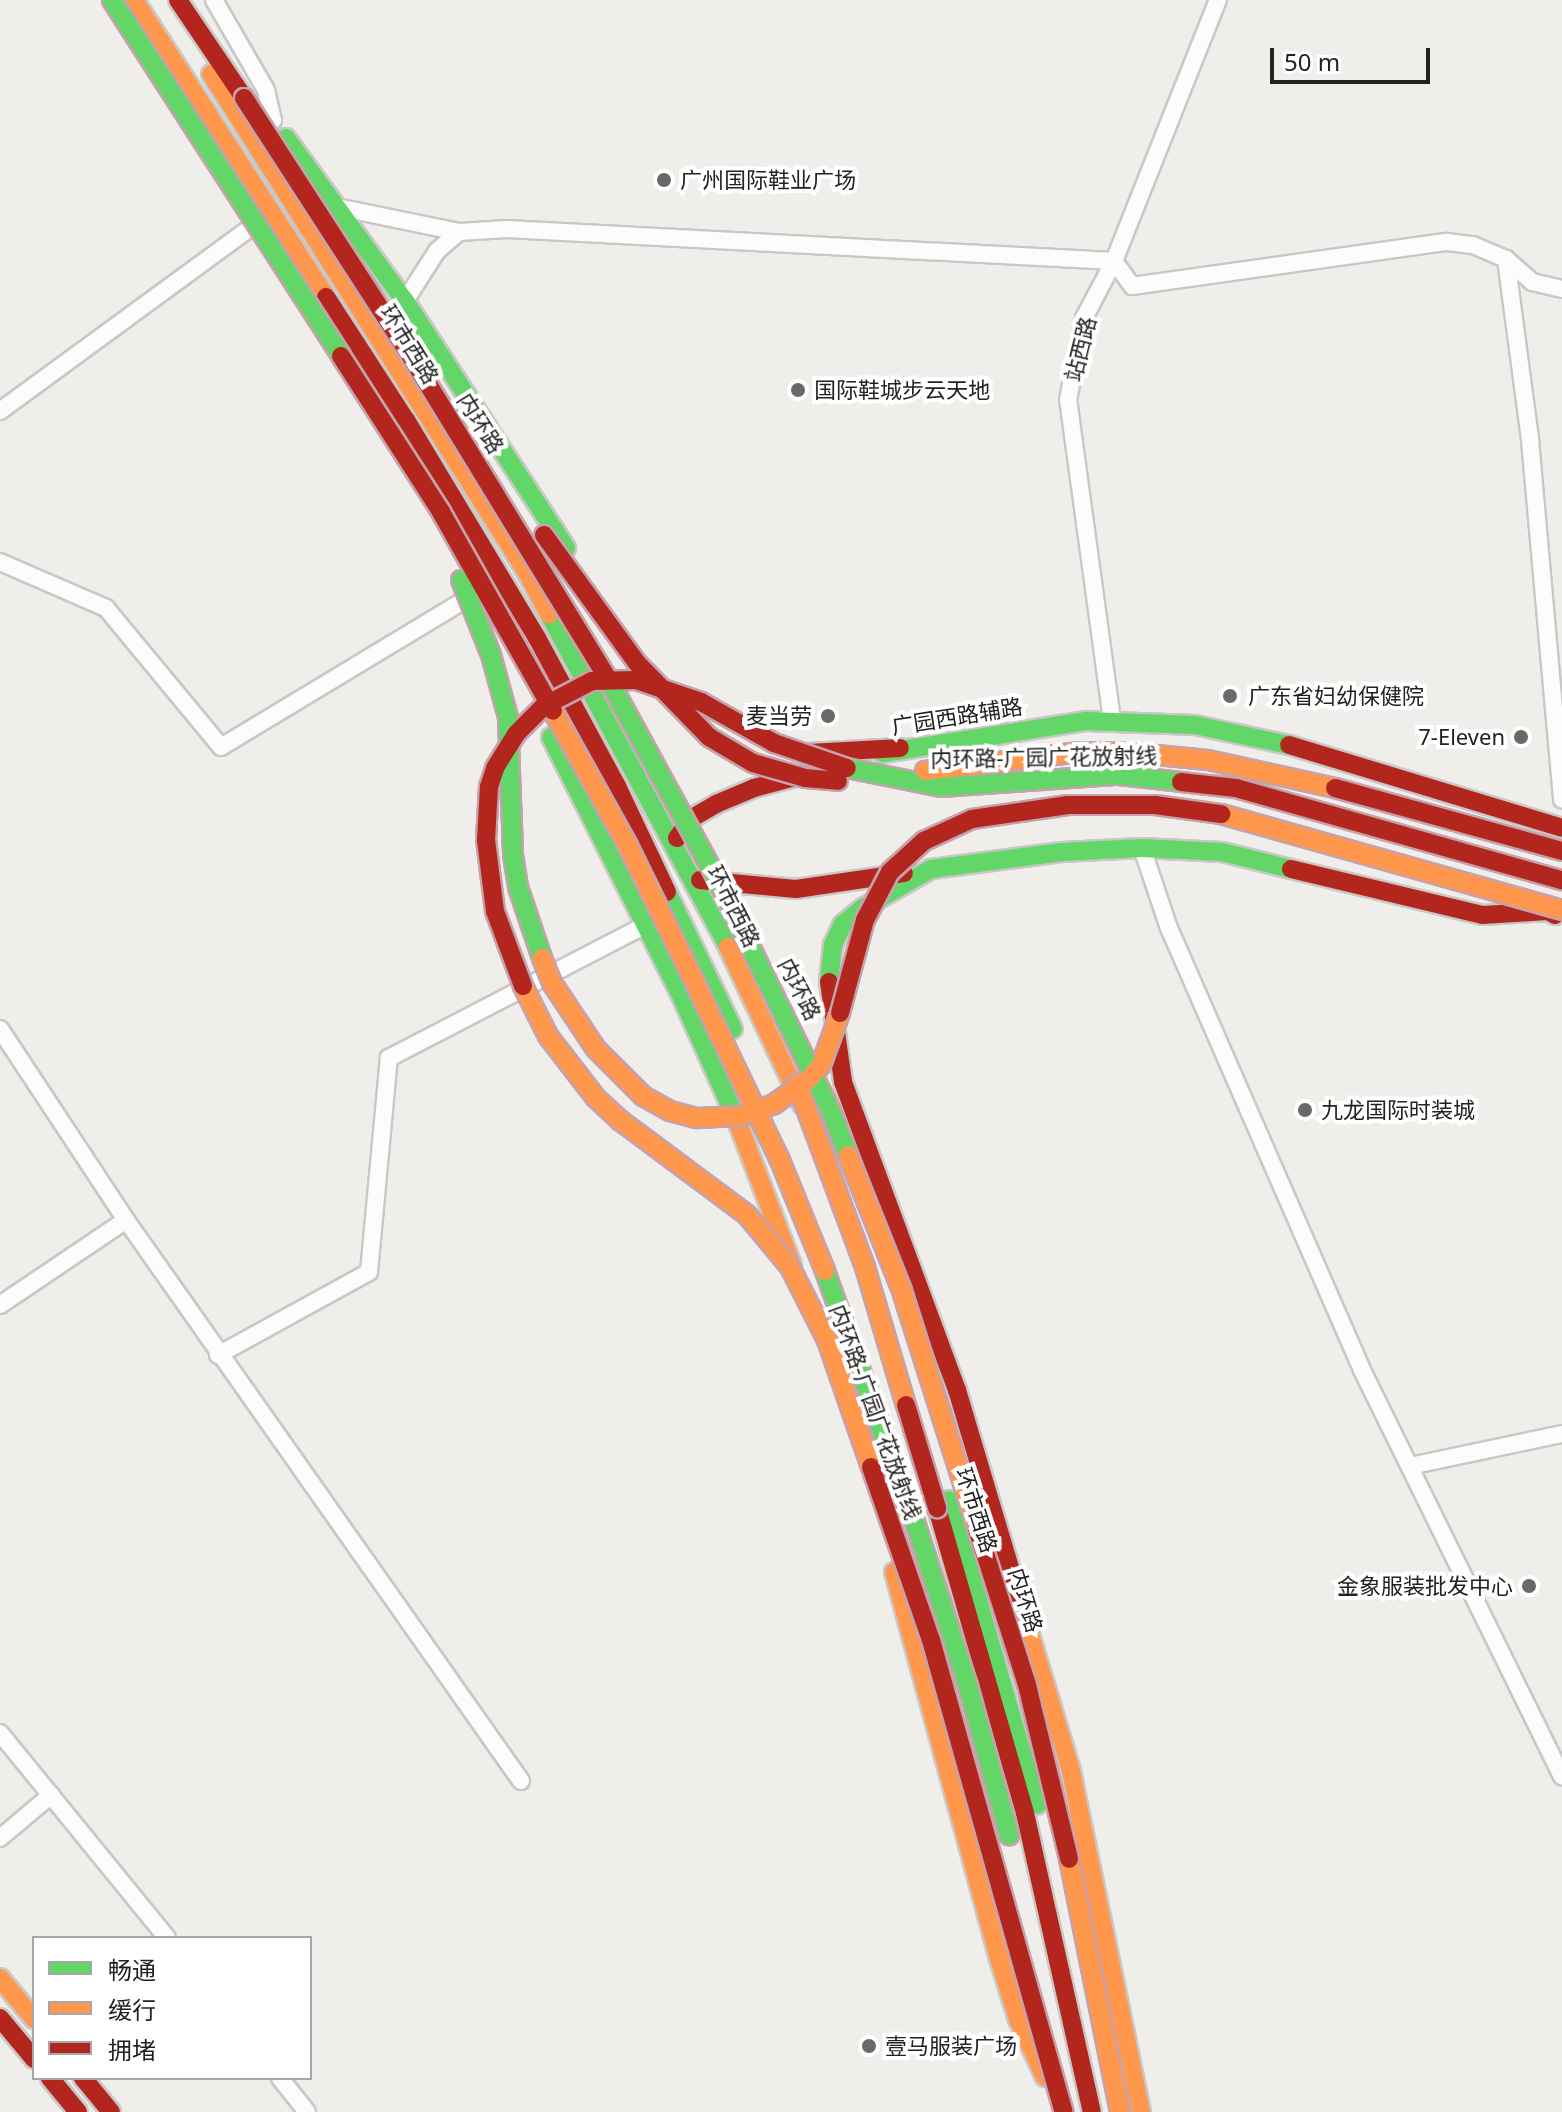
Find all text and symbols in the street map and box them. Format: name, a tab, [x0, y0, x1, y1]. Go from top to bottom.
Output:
scale bar	[1274, 32, 1434, 82]
text: 50 m	[1284, 45, 1340, 78]
place label: 广州国际鞋业广场	[680, 167, 856, 193]
marker: 广州国际鞋业广场	[655, 171, 673, 189]
street label: 环市西路	[375, 300, 445, 388]
street label: 站西路	[1059, 314, 1101, 384]
place label: 国际鞋城步云天地	[814, 377, 990, 403]
marker: 国际鞋城步云天地	[789, 381, 807, 399]
street label: 内环路	[452, 388, 510, 458]
place label: 广东省妇幼保健院	[1248, 683, 1424, 709]
marker: 广东省妇幼保健院	[1219, 685, 1241, 707]
street label: 广园西路辅路	[890, 693, 1024, 739]
place label: 麦当劳	[746, 703, 812, 729]
marker: 麦当劳	[819, 707, 837, 725]
place label: 7-Eleven	[1418, 724, 1505, 750]
marker: 7-Eleven	[1512, 728, 1530, 746]
street label: 内环路-广园广花放射线	[930, 742, 1158, 772]
street label: 环市西路	[702, 861, 766, 951]
street label: 内环路	[773, 954, 827, 1024]
place label: 九龙国际时装城	[1321, 1097, 1475, 1123]
marker: 九龙国际时装城	[1296, 1101, 1314, 1119]
street label: 内环路-广园广花放射线	[825, 1301, 927, 1523]
street label: 环市西路	[951, 1464, 1003, 1556]
street label: 内环路	[1004, 1565, 1048, 1635]
place label: 金象服装批发中心	[1337, 1573, 1513, 1599]
marker: 金象服装批发中心	[1520, 1577, 1538, 1595]
legend	[32, 1936, 312, 2080]
text: 畅通	[108, 1953, 156, 1986]
text: 缓行	[108, 1993, 156, 2026]
text: 拥堵	[108, 2033, 156, 2066]
place label: 壹马服装广场	[885, 2033, 1017, 2059]
marker: 壹马服装广场	[860, 2037, 878, 2055]

